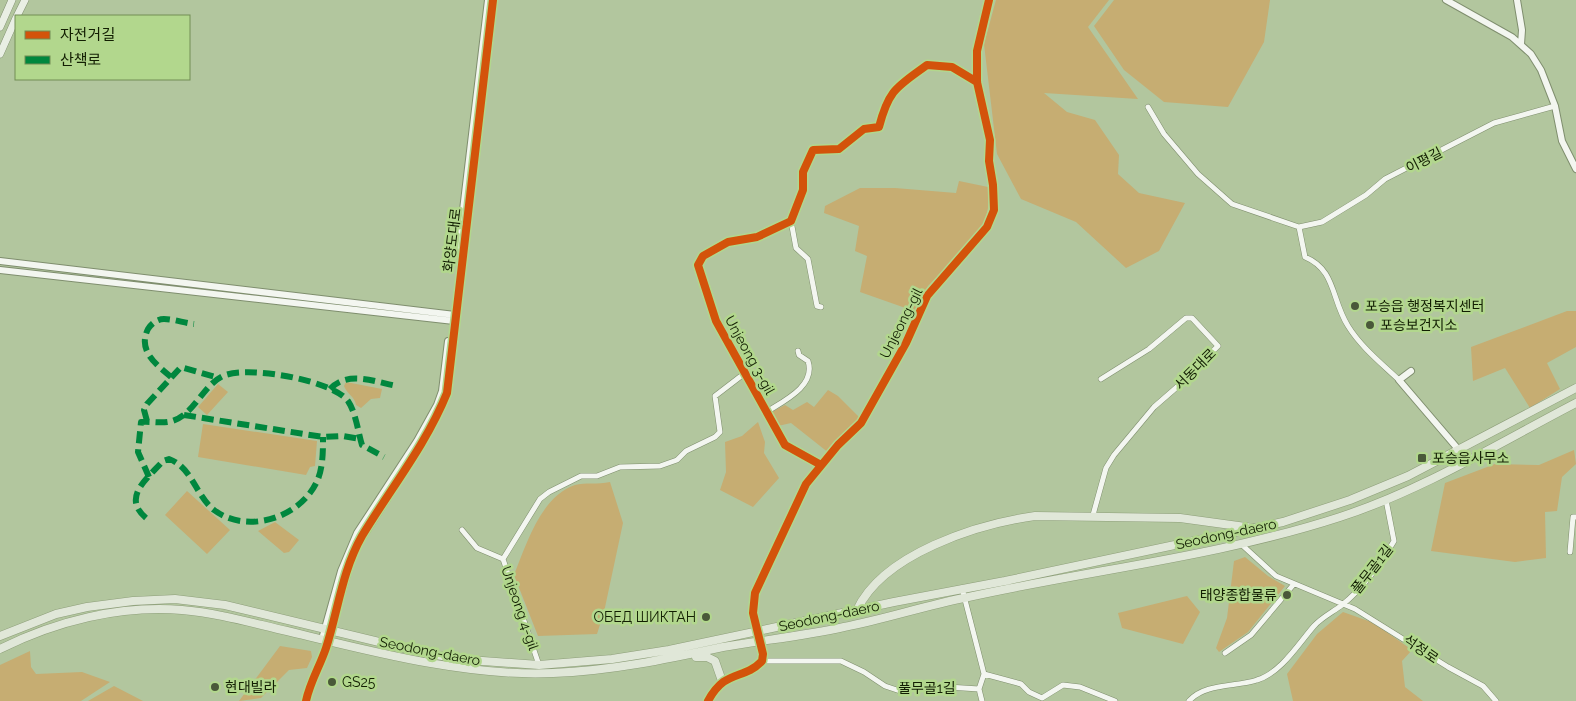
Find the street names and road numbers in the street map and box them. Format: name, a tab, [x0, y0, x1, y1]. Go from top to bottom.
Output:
street label: 이평길	[1403, 144, 1445, 176]
street label: 화양도대로	[440, 207, 464, 273]
street label: Unjeong-gil	[876, 285, 926, 361]
street label: Unjeong 3-gil	[722, 313, 778, 397]
street label: 서동대로	[1171, 345, 1219, 393]
street label: Seodong-daero	[1174, 516, 1278, 552]
street label: 풀무골1길	[1348, 541, 1396, 597]
street label: Unjeong 4-gil	[498, 564, 542, 652]
street label: Seodong-daero	[777, 598, 881, 634]
street label: 석정로	[1401, 632, 1442, 667]
street label: Seodong-daero	[378, 633, 482, 669]
street label: 풀무골1길	[898, 680, 956, 696]

